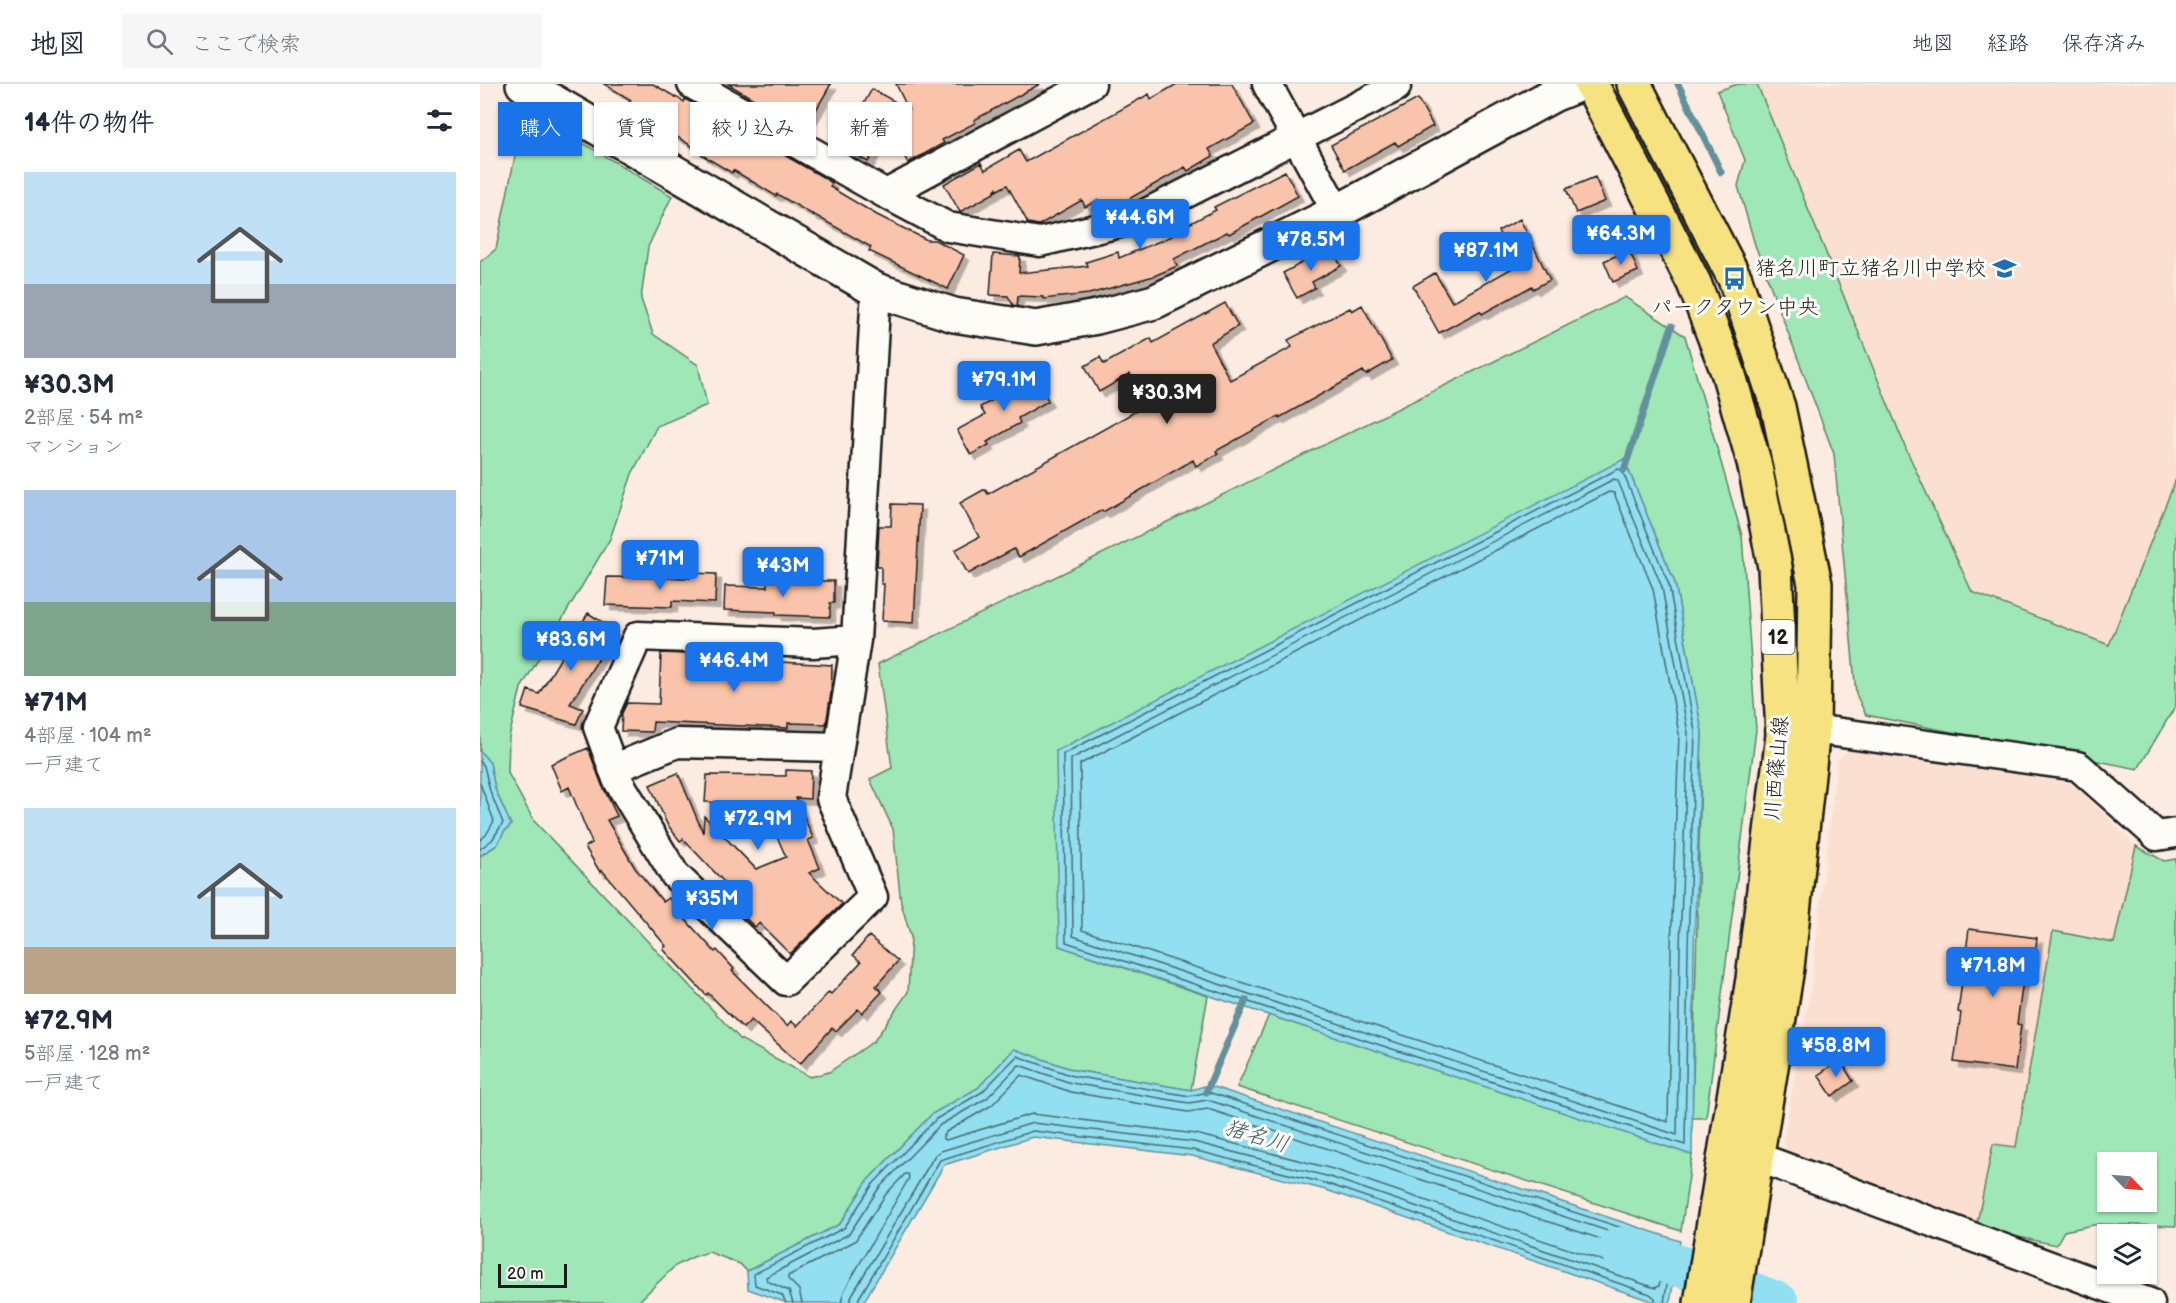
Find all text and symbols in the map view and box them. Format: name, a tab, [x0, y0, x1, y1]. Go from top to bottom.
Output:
search box	[122, 14, 542, 68]
icon: search	[143, 25, 176, 58]
text: 地図	[30, 28, 86, 61]
text: ここで検索	[191, 31, 301, 58]
text: 地図	[1912, 31, 1954, 56]
text: 経路	[1987, 31, 2029, 56]
text: 保存済み	[2062, 31, 2146, 56]
chip: 購入	[498, 102, 582, 156]
chip: 賃貸	[594, 102, 678, 156]
chip: 絞り込み	[690, 102, 816, 156]
chip: 新着	[828, 102, 912, 156]
icon: filters	[423, 104, 456, 137]
text: 14件の物件	[24, 108, 154, 139]
pin: ¥44.6M	[1091, 199, 1189, 250]
text: ¥44.6M	[1105, 206, 1175, 230]
icon: home	[186, 211, 294, 319]
pin: ¥64.3M	[1572, 215, 1670, 266]
pin: ¥78.5M	[1262, 221, 1360, 272]
text: ¥64.3M	[1586, 222, 1656, 246]
text: ¥78.5M	[1277, 228, 1345, 252]
pin: ¥87.1M	[1437, 232, 1535, 283]
text: ¥87.1M	[1453, 239, 1519, 263]
school or university icon: 猪名川町立猪名川中学校	[1991, 255, 2017, 281]
place label: 猪名川町立猪名川中学校	[1755, 256, 1986, 281]
bus stop icon: パークタウン中央	[1722, 266, 1748, 292]
place label: パークタウン中央	[1651, 295, 1819, 320]
pin: ¥79.1M	[955, 361, 1053, 412]
text: ¥79.1M	[971, 368, 1037, 392]
text: ¥30.3M	[24, 370, 115, 401]
pin: ¥30.3M	[1118, 374, 1216, 425]
text: ¥30.3M	[1132, 381, 1202, 405]
text: 2部屋 · 54 m²	[24, 406, 143, 430]
text: マンション	[24, 435, 123, 459]
icon: home	[186, 529, 294, 637]
pin: ¥71M	[624, 540, 696, 591]
text: ¥71M	[636, 547, 685, 571]
pin: ¥43M	[747, 547, 819, 598]
text: ¥43M	[757, 554, 810, 578]
road number: 12	[1762, 620, 1794, 654]
pin: ¥83.6M	[522, 621, 620, 672]
text: ¥83.6M	[536, 628, 606, 652]
pin: ¥46.4M	[685, 642, 783, 693]
text: ¥46.4M	[699, 649, 769, 673]
text: ¥71M	[24, 688, 88, 719]
street label: 川西篠山線	[1759, 715, 1794, 821]
text: 4部屋 · 104 m²	[24, 724, 152, 748]
text: 一戸建て	[24, 753, 104, 777]
pin: ¥72.9M	[709, 800, 807, 851]
text: ¥72.9M	[724, 807, 792, 831]
icon: home	[186, 847, 294, 955]
pin: ¥35M	[676, 880, 748, 931]
text: ¥35M	[686, 887, 738, 911]
pin: ¥71.8M	[1944, 947, 2042, 998]
text: ¥71.8M	[1960, 954, 2026, 978]
text: ¥72.9M	[24, 1006, 113, 1037]
pin: ¥58.8M	[1787, 1027, 1885, 1078]
text: ¥58.8M	[1801, 1034, 1871, 1058]
text: 5部屋 · 128 m²	[24, 1042, 150, 1066]
text: 一戸建て	[24, 1071, 104, 1095]
water label: 猪名川	[1221, 1114, 1292, 1159]
north arrow	[2097, 1152, 2157, 1212]
map controls	[2097, 1152, 2157, 1284]
button: layers	[2097, 1224, 2157, 1284]
scale bar	[498, 1261, 567, 1288]
text: 20 m	[507, 1265, 543, 1284]

